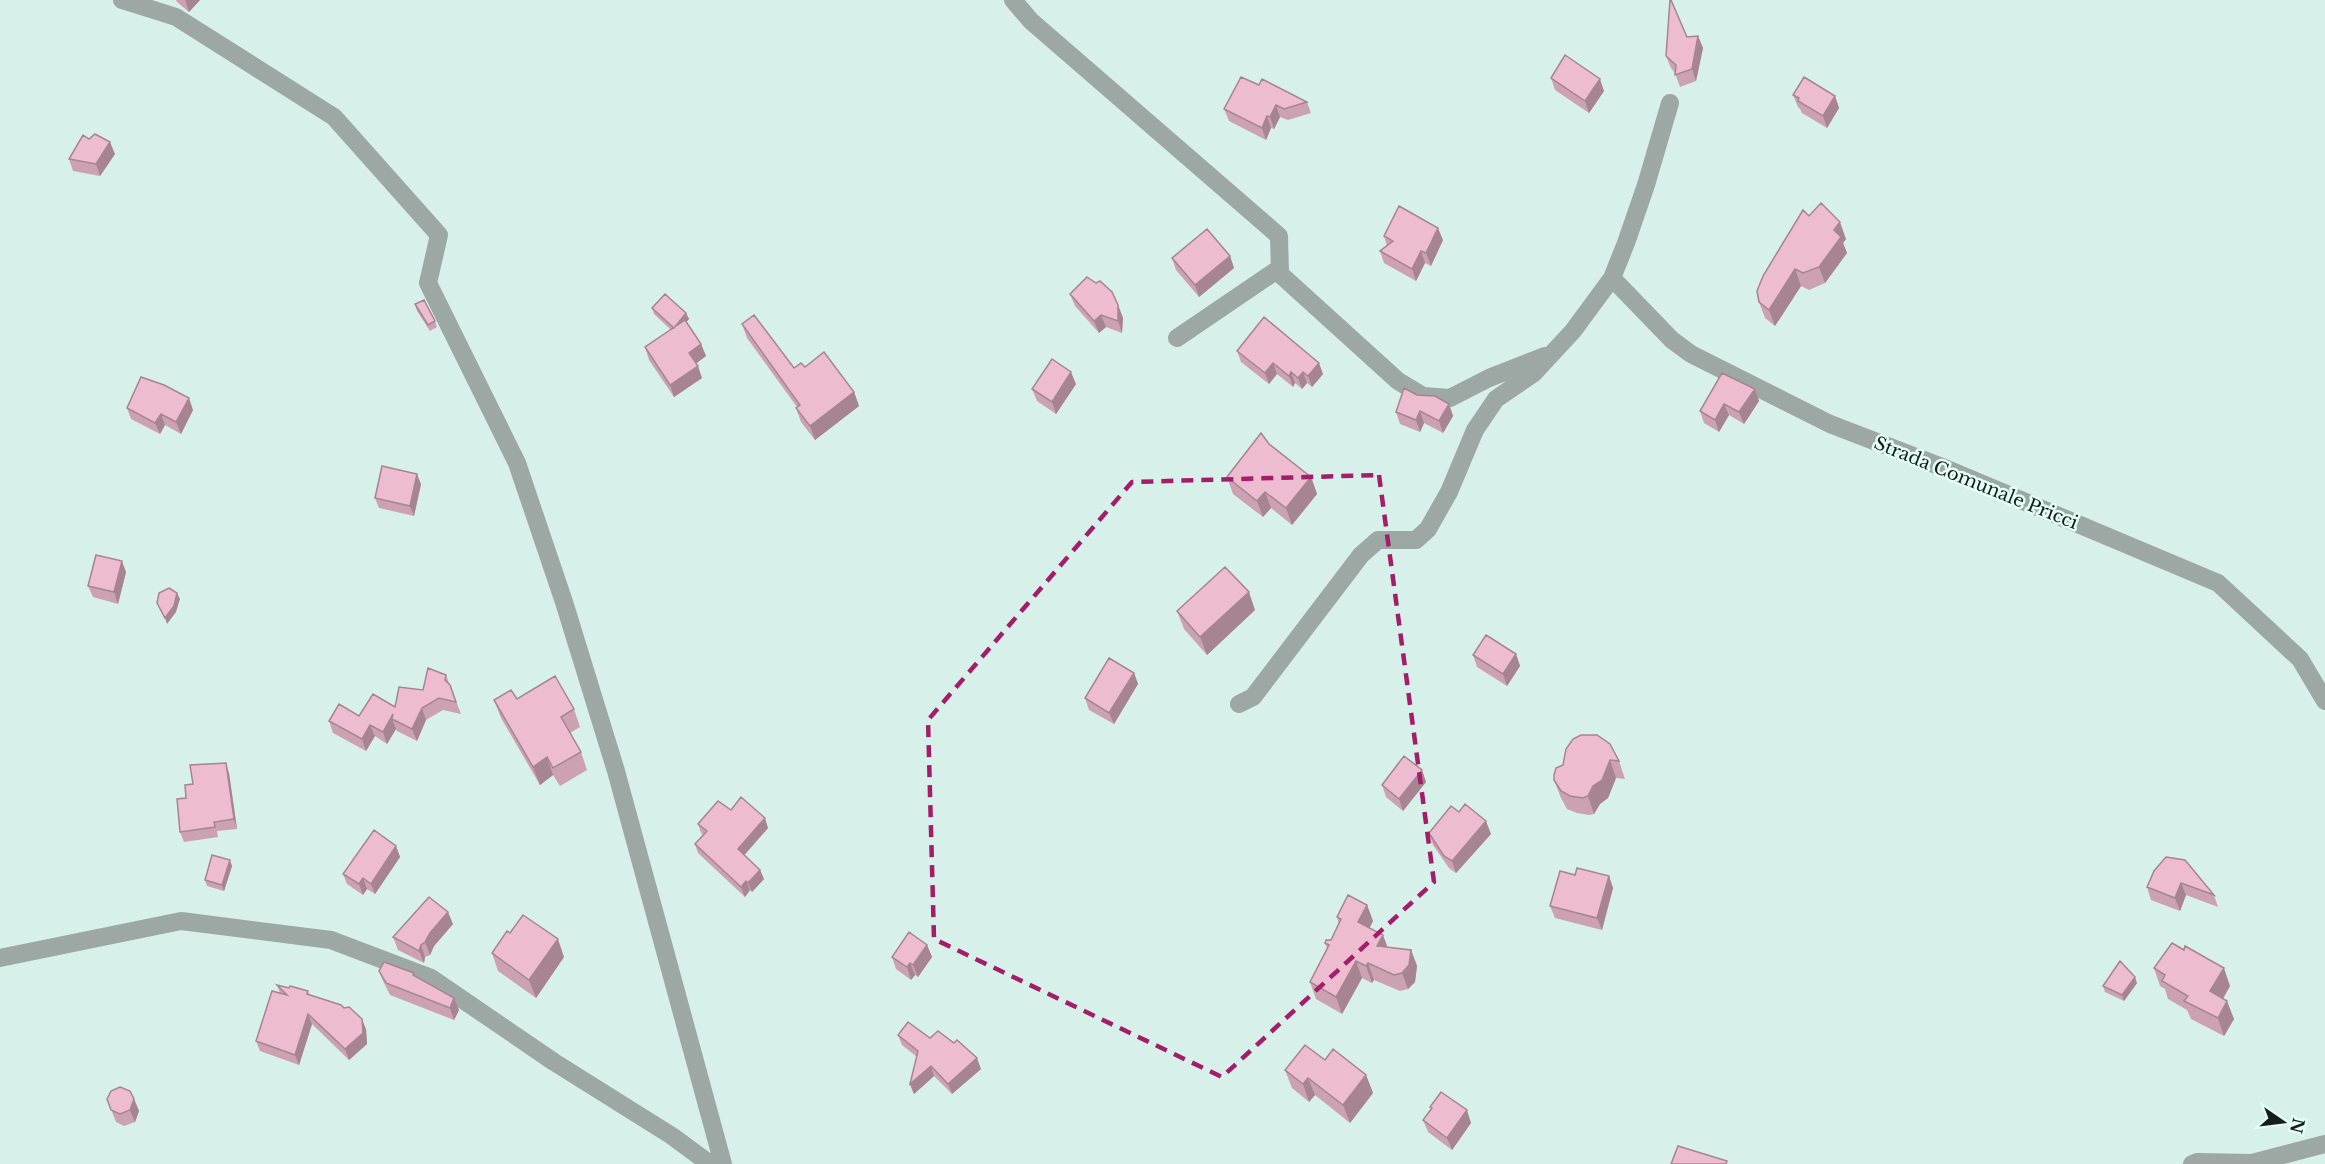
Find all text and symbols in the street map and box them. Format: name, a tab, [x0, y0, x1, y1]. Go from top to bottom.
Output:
street label: Strada Comunale Pricci	[1871, 432, 2081, 534]
north arrow	[2253, 1092, 2313, 1152]
text: N	[2286, 1116, 2309, 1135]

